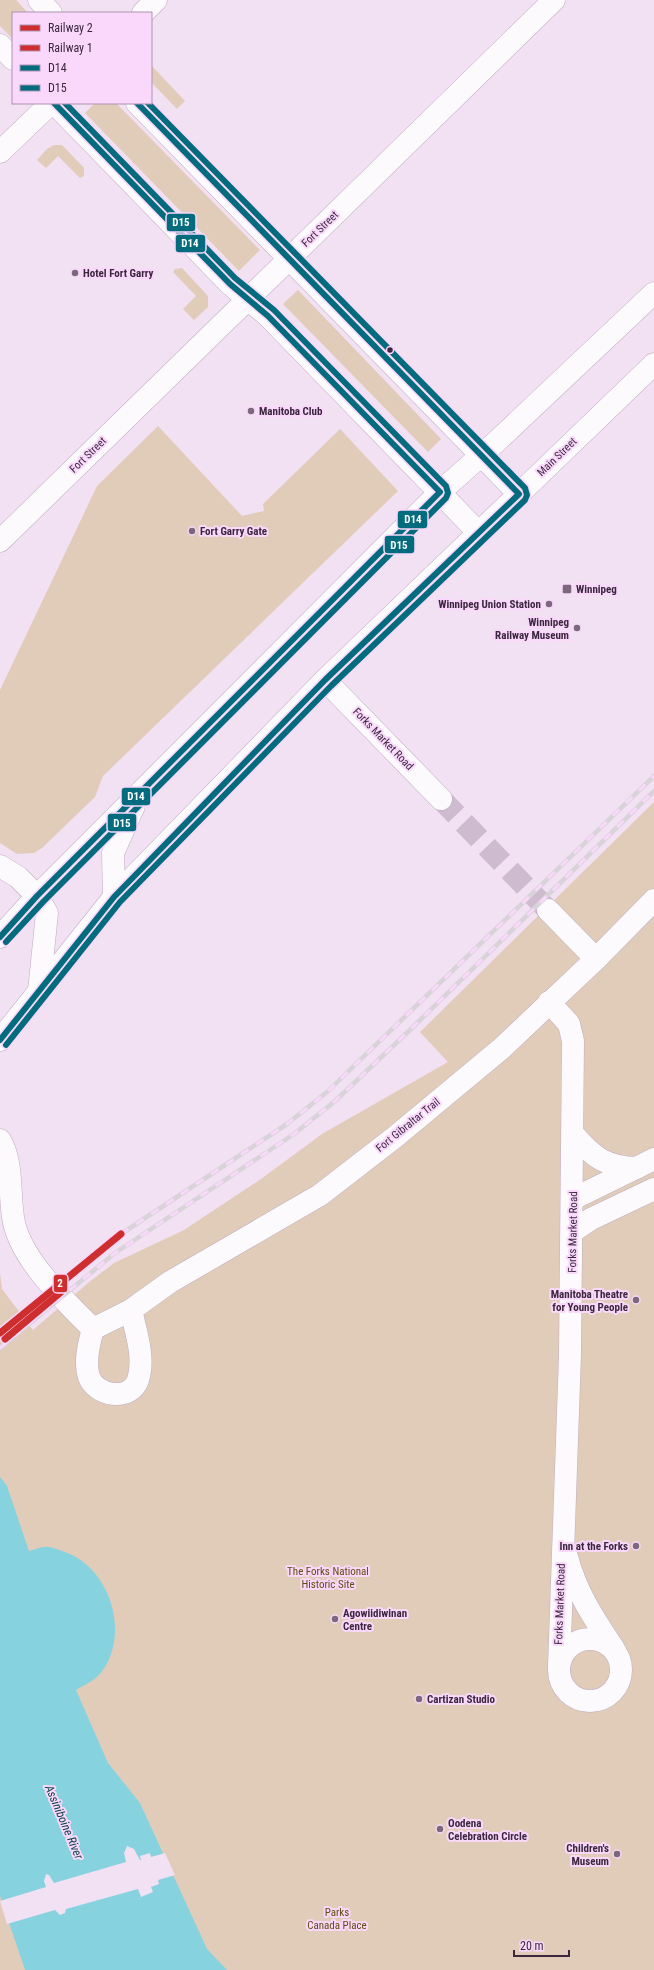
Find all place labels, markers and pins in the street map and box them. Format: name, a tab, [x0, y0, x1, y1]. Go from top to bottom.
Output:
place label: Hotel Fort Garry	[83, 267, 154, 280]
marker: Hotel Fort Garry	[70, 268, 80, 278]
unlabelled marker	[385, 345, 395, 355]
place label: Manitoba Club	[259, 405, 323, 418]
marker: Manitoba Club	[246, 406, 256, 416]
place label: Fort Garry Gate	[200, 525, 267, 538]
marker: Fort Garry Gate	[187, 526, 197, 536]
marker: Winnipeg	[561, 583, 573, 595]
place label: Winnipeg	[576, 583, 617, 596]
place label: Winnipeg Union Station	[438, 598, 541, 611]
marker: Winnipeg Union Station	[544, 599, 554, 609]
place label: Winnipeg Railway Museum	[495, 616, 569, 642]
marker: Winnipeg Railway Museum	[572, 623, 582, 633]
place label: Manitoba Theatre for Young People	[551, 1288, 628, 1314]
marker: Manitoba Theatre for Young People	[631, 1295, 641, 1305]
place label: Inn at the Forks	[559, 1540, 628, 1553]
marker: Inn at the Forks	[631, 1541, 641, 1551]
place label: Agowiidiwinan Centre	[343, 1607, 407, 1633]
marker: Agowiidiwinan Centre	[330, 1614, 340, 1624]
place label: Cartizan Studio	[427, 1693, 496, 1706]
marker: Cartizan Studio	[414, 1694, 424, 1704]
place label: Oodena Celebration Circle	[448, 1817, 527, 1843]
marker: Oodena Celebration Circle	[435, 1824, 445, 1834]
place label: Children's Museum	[566, 1842, 609, 1868]
marker: Children's Museum	[612, 1849, 622, 1859]

